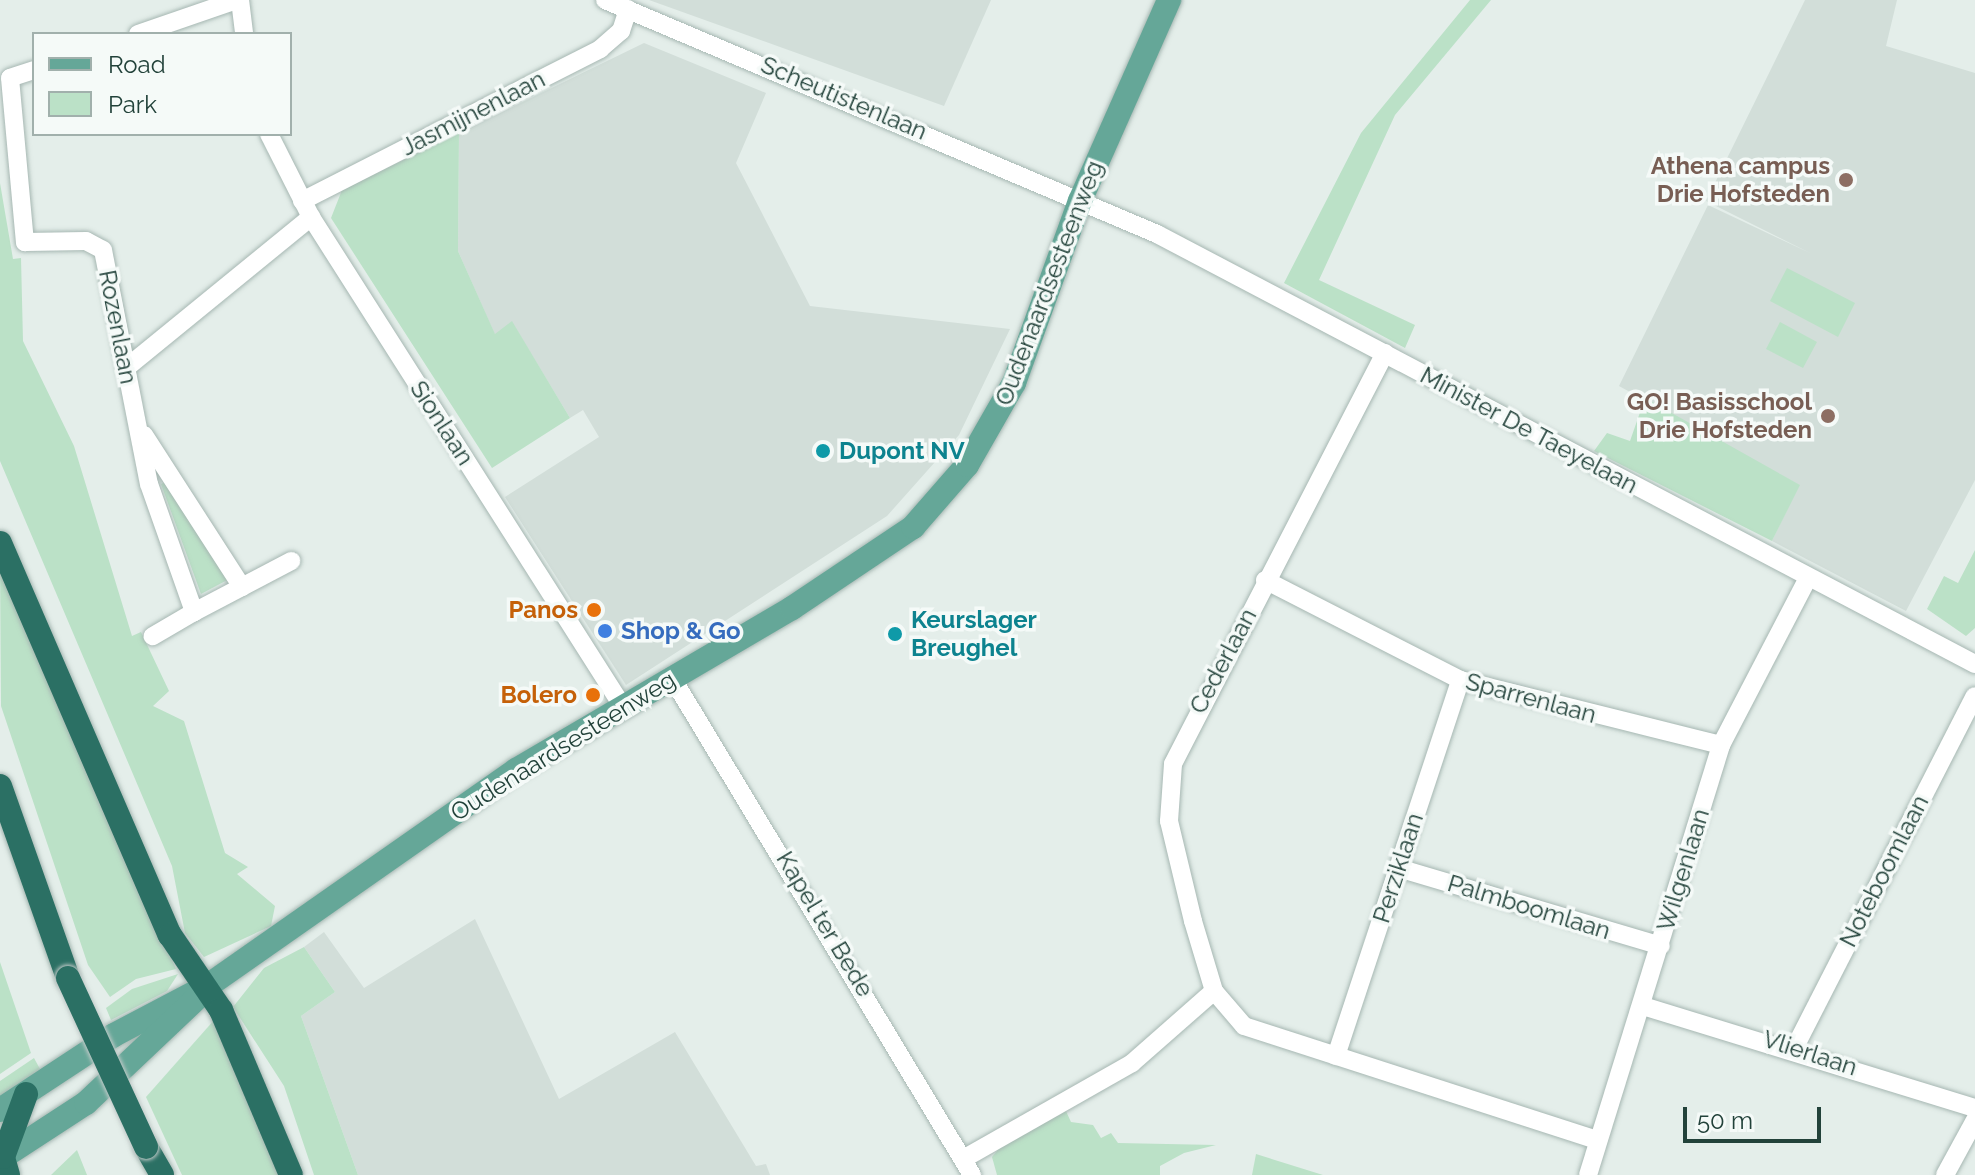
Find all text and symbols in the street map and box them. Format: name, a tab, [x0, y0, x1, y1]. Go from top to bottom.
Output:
legend	[32, 32, 292, 136]
text: Road	[108, 50, 166, 79]
street label: Scheutistenlaan	[757, 50, 931, 146]
street label: Jasmijnenlaan	[396, 64, 550, 162]
text: Park	[108, 90, 157, 119]
place label: Athena campus Drie Hofsteden	[1651, 152, 1830, 208]
street label: Oudenaardsesteenweg	[989, 157, 1109, 409]
marker: Athena campus Drie Hofsteden	[1837, 171, 1855, 189]
street label: Rozenlaan	[93, 268, 143, 386]
street label: Minister De Taeyelaan	[1415, 360, 1643, 500]
street label: Sionlaan	[404, 375, 480, 471]
place label: GO! Basisschool Drie Hofsteden	[1627, 388, 1812, 444]
marker: GO! Basisschool Drie Hofsteden	[1819, 407, 1837, 425]
place label: Dupont NV	[839, 437, 965, 465]
marker: Dupont NV	[814, 442, 832, 460]
place label: Panos	[509, 596, 578, 624]
marker: Panos	[585, 601, 603, 619]
street label: Cederlaan	[1183, 604, 1263, 718]
place label: Keurslager Breughel	[911, 606, 1037, 662]
place label: Shop & Go	[621, 617, 740, 645]
marker: Shop & Go	[596, 622, 614, 640]
marker: Keurslager Breughel	[886, 625, 904, 643]
street label: Oudenaardsesteenweg	[445, 665, 681, 827]
street label: Sparrenlaan	[1463, 667, 1599, 729]
place label: Bolero	[500, 681, 577, 709]
marker: Bolero	[584, 686, 602, 704]
street label: Noteboomlaan	[1833, 790, 1935, 952]
street label: Wilgenlaan	[1651, 805, 1715, 935]
street label: Perziklaan	[1367, 810, 1429, 926]
street label: Kapel ter Bede	[770, 846, 880, 1002]
street label: Palmboomlaan	[1444, 869, 1614, 945]
street label: Vlierlaan	[1759, 1024, 1861, 1082]
scale bar	[1687, 1091, 1825, 1141]
text: 50 m	[1697, 1106, 1753, 1135]

